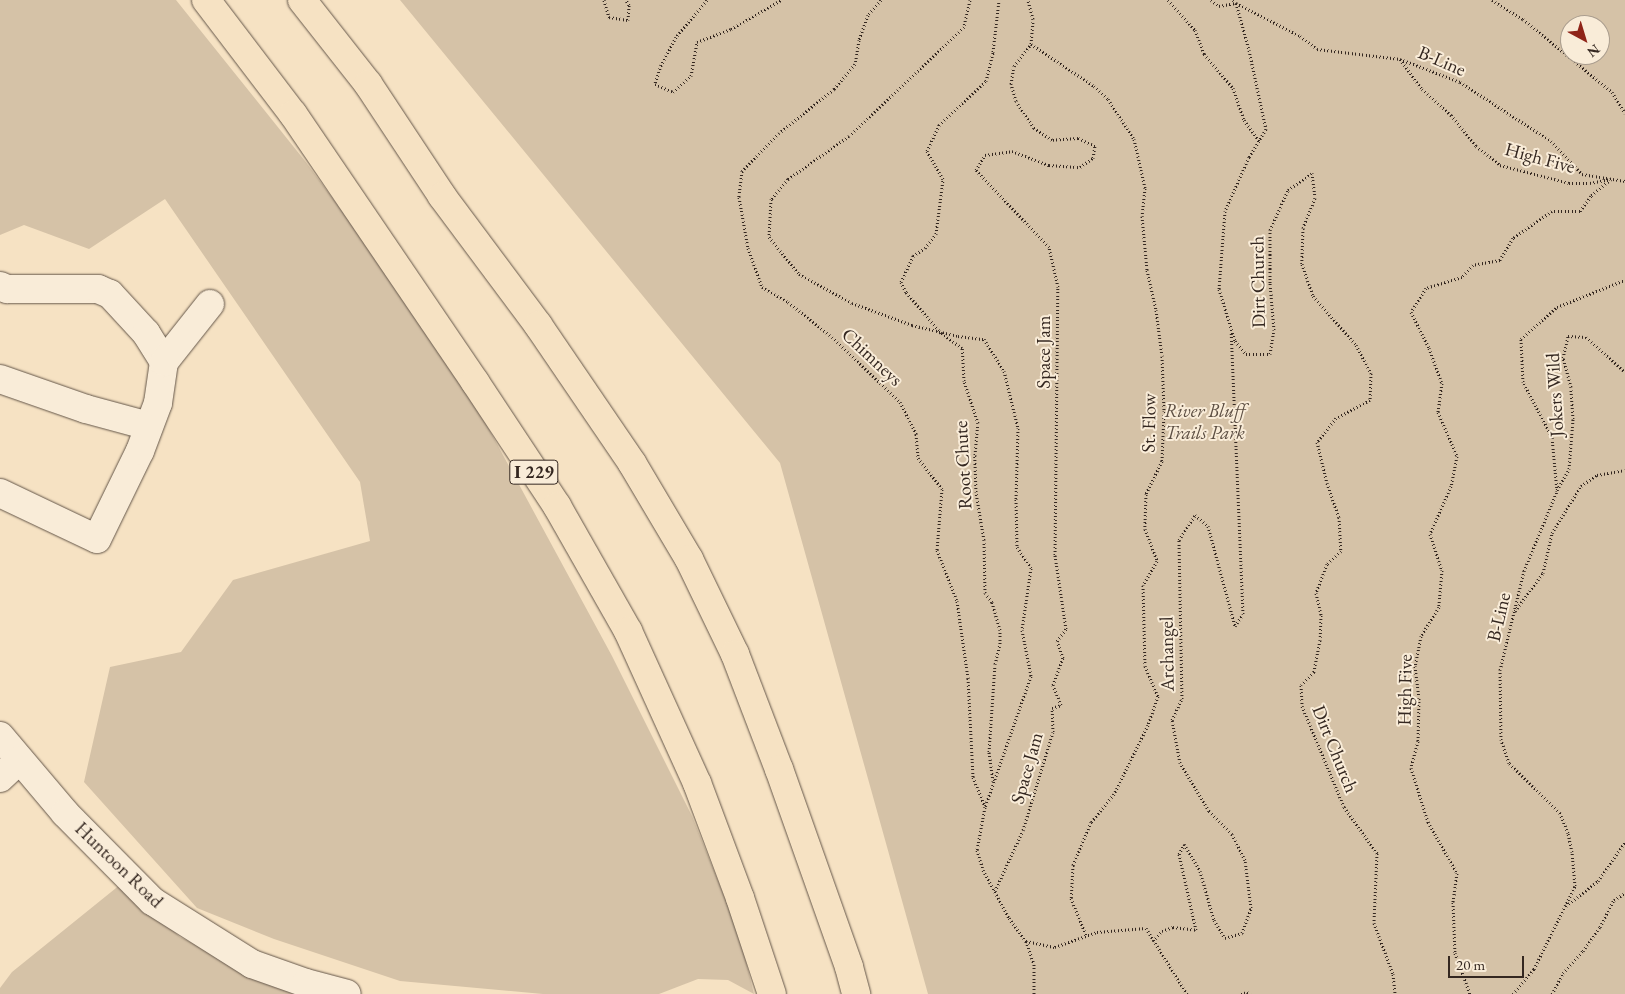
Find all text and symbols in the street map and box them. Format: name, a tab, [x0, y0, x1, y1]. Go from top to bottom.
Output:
north arrow	[1560, 15, 1610, 65]
text: N	[1584, 40, 1604, 61]
street label: B-Line	[1415, 41, 1469, 81]
street label: High Five	[1503, 138, 1577, 178]
street label: Dirt Church	[1246, 236, 1270, 328]
street label: Space Jam	[1033, 315, 1055, 389]
street label: Chimneys	[837, 323, 907, 391]
street label: Jokers Wild	[1541, 352, 1569, 438]
street label: St. Flow	[1137, 393, 1161, 453]
park label: River Bluff Trails Park	[1164, 400, 1246, 444]
street label: Root Chute	[949, 420, 977, 510]
road number: I 229	[509, 457, 559, 488]
street label: B-Line	[1482, 590, 1516, 644]
street label: Archangel	[1155, 616, 1179, 692]
street label: High Five	[1393, 654, 1417, 726]
street label: Dirt Church	[1307, 702, 1363, 796]
street label: Space Jam	[1006, 730, 1048, 806]
street label: Huntoon Road	[70, 817, 168, 913]
scale bar	[1450, 946, 1526, 978]
text: 20 m	[1456, 955, 1485, 974]

